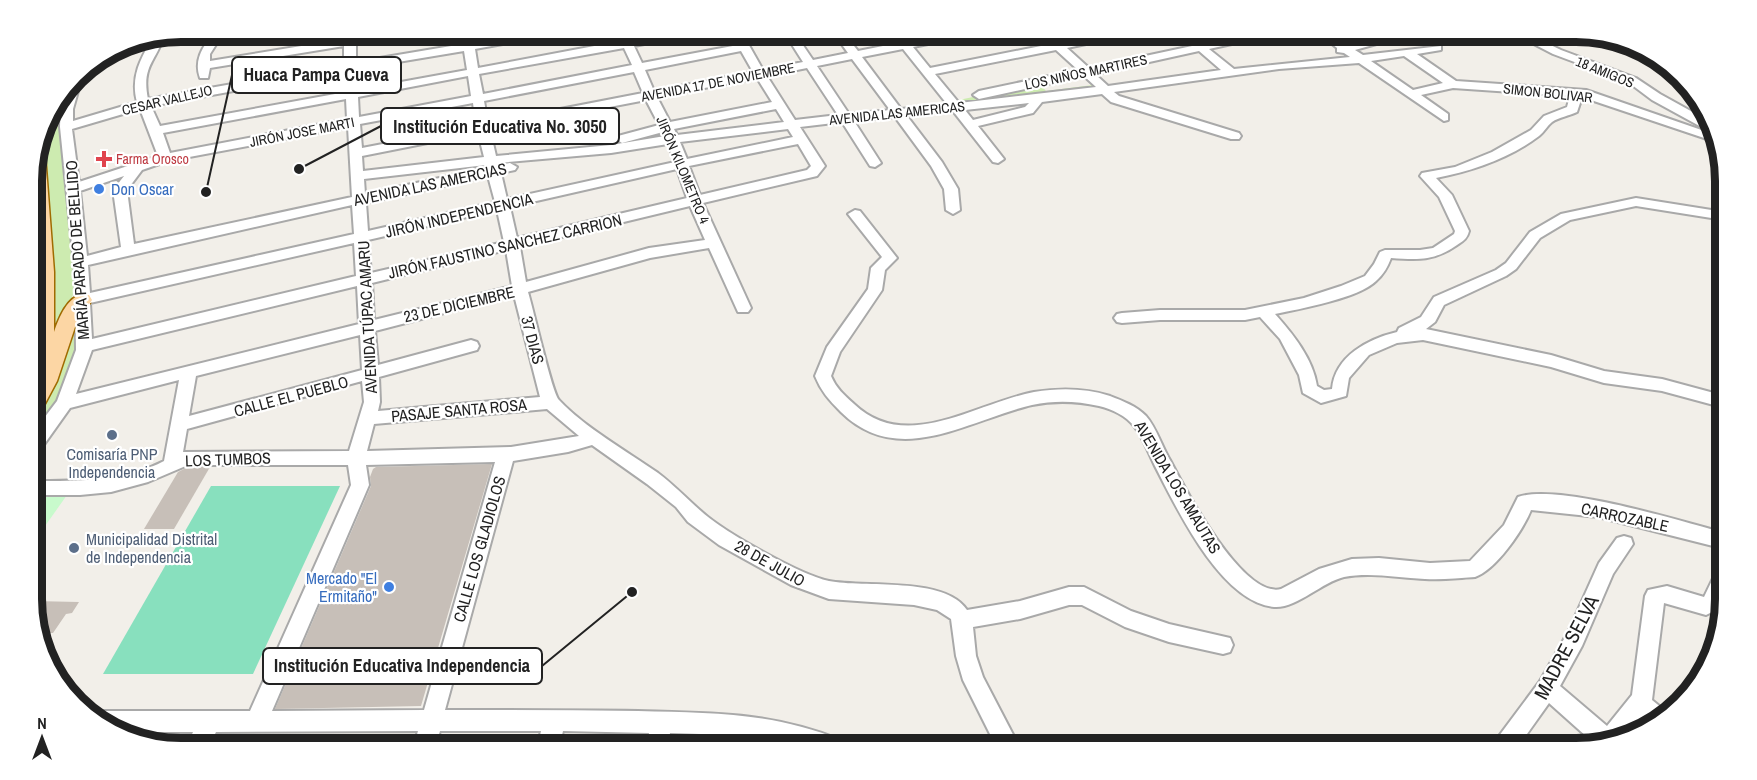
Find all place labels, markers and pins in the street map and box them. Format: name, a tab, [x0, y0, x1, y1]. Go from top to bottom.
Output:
callout: Huaca Pampa Cueva	[232, 57, 401, 93]
callout: Institución Educativa No. 3050	[381, 108, 619, 144]
place label: Farma Orosco	[116, 150, 189, 168]
marker: Farma Orosco	[97, 152, 111, 166]
place label: Don Oscar	[111, 178, 174, 200]
marker: Don Oscar	[92, 182, 106, 196]
marker: Comisaría PNP Independencia	[105, 428, 119, 442]
place label: Comisaría PNP Independencia	[66, 443, 158, 483]
place label: Municipalidad Distrital de Independencia	[86, 528, 217, 568]
marker: Municipalidad Distrital de Independencia	[67, 541, 81, 555]
place label: Mercado "El Ermitaño"	[306, 567, 377, 607]
marker: Mercado "El Ermitaño"	[382, 580, 396, 594]
callout: Institución Educativa Independencia	[263, 648, 542, 684]

